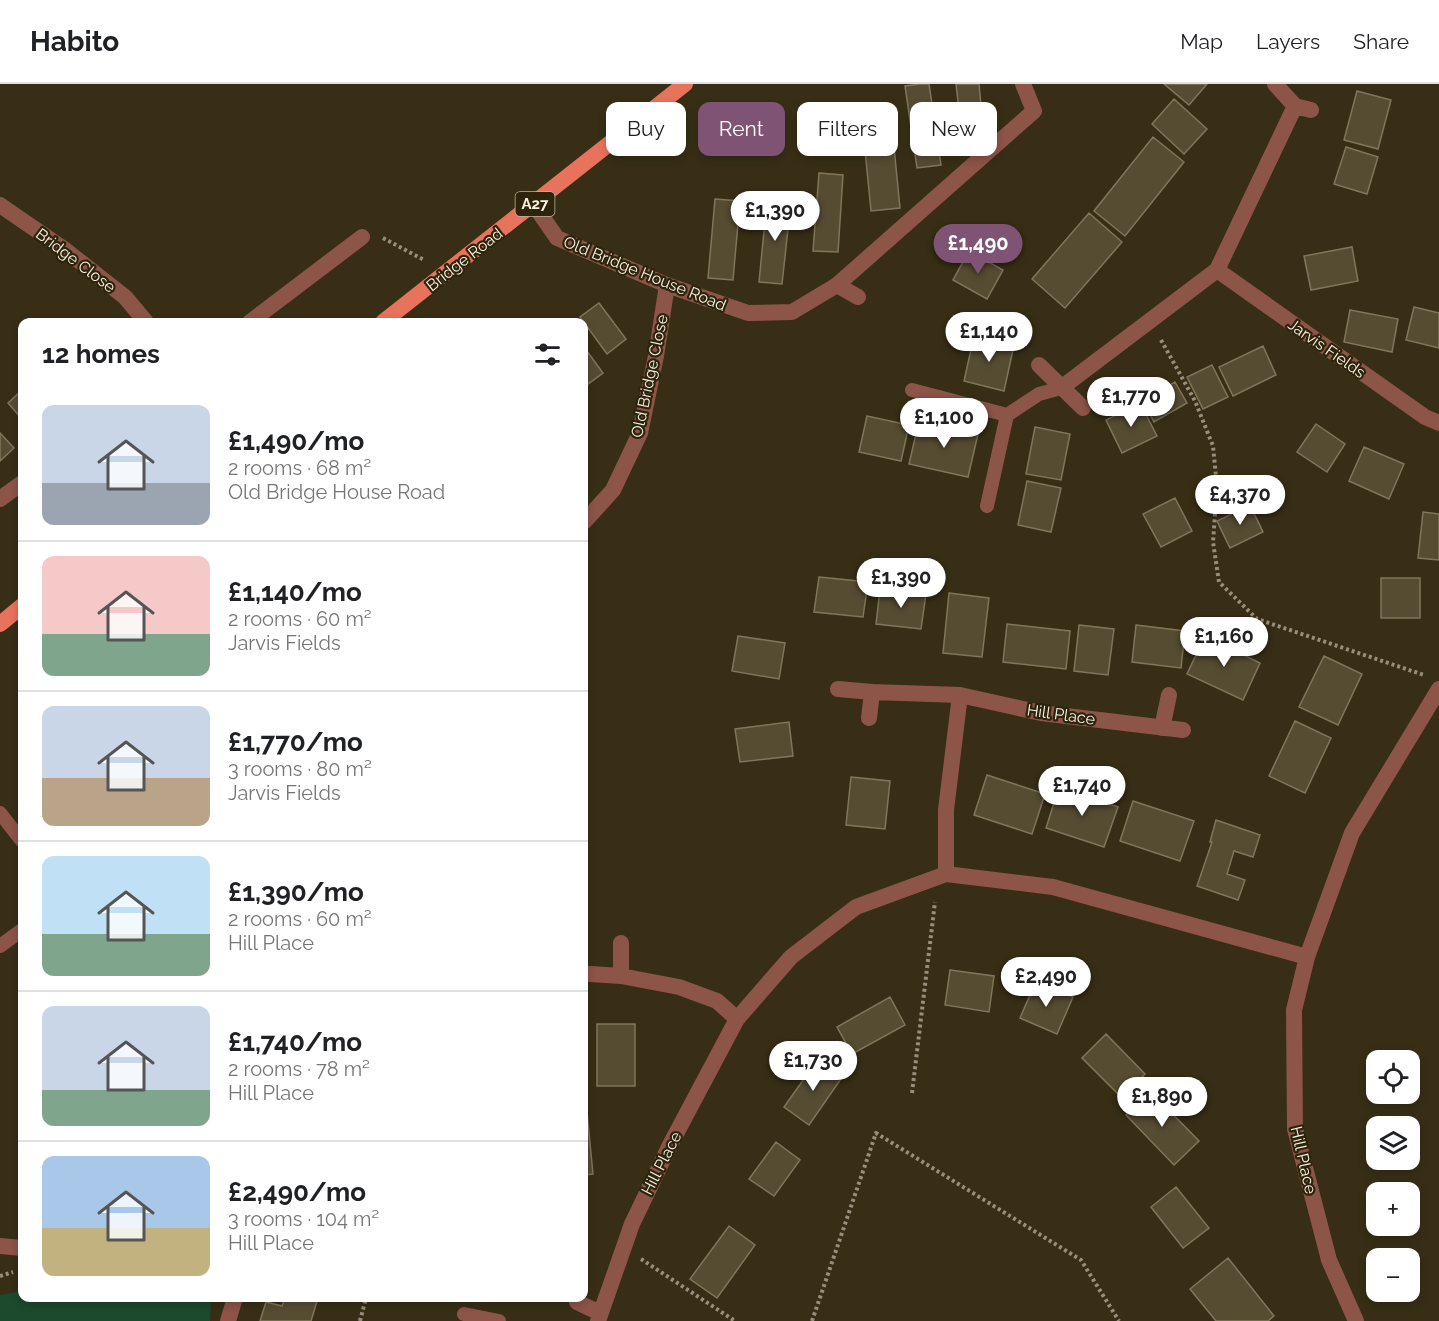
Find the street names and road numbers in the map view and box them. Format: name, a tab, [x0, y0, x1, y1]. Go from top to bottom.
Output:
road number: A27	[516, 192, 554, 216]
street label: Bridge Close	[32, 224, 119, 297]
street label: Bridge Road	[422, 224, 506, 295]
street label: Old Bridge House Road	[561, 232, 729, 315]
street label: Old Bridge Close	[627, 313, 672, 439]
street label: Jarvis Fields	[1284, 315, 1369, 382]
street label: Hill Place	[1026, 700, 1096, 729]
street label: Hill Place	[1287, 1124, 1320, 1196]
street label: Hill Place	[637, 1128, 686, 1198]

